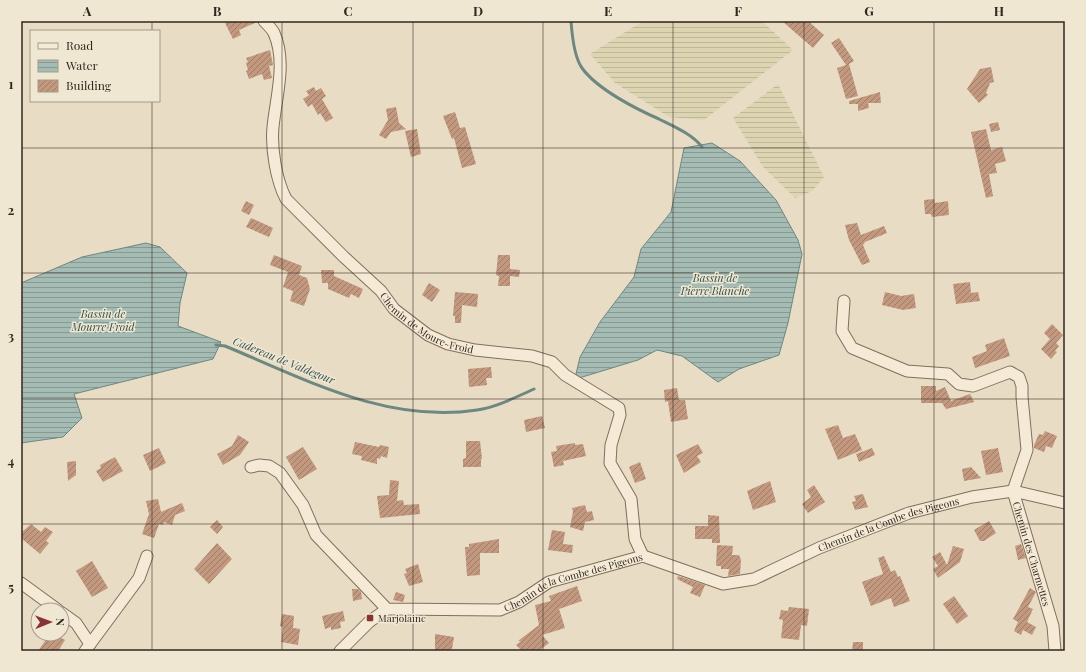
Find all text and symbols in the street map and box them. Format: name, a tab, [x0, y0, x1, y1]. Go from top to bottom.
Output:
text: A	[82, 2, 92, 19]
text: B	[213, 2, 222, 19]
text: C	[343, 2, 353, 19]
text: D	[473, 2, 483, 19]
text: E	[604, 2, 612, 19]
text: F	[734, 2, 742, 19]
text: G	[864, 2, 874, 19]
text: H	[994, 2, 1004, 19]
legend	[30, 30, 160, 102]
text: Road	[66, 37, 93, 53]
text: Water	[65, 57, 99, 73]
text: 1	[9, 75, 14, 92]
text: Building	[66, 77, 112, 93]
text: 2	[8, 201, 15, 218]
water label: Bassin de Pierre Blanche	[680, 270, 750, 298]
street label: Chemin de Moure-Froid	[377, 289, 475, 356]
water label: Bassin de Mourre Froid	[71, 306, 135, 334]
text: 3	[8, 327, 14, 344]
water label: Cadereau de Valdegour	[231, 333, 337, 387]
text: 4	[8, 452, 15, 469]
street label: Chemin de la Combe des Pigeons	[816, 494, 961, 555]
street label: Chemin des Charmettes	[1010, 500, 1054, 608]
street label: Chemin de la Combe des Pigeons	[502, 549, 644, 615]
text: 5	[8, 578, 14, 595]
north arrow	[30, 602, 70, 642]
place label: Marjolaine	[378, 611, 426, 625]
marker: Marjolaine	[365, 613, 375, 623]
text: N	[53, 618, 68, 626]

